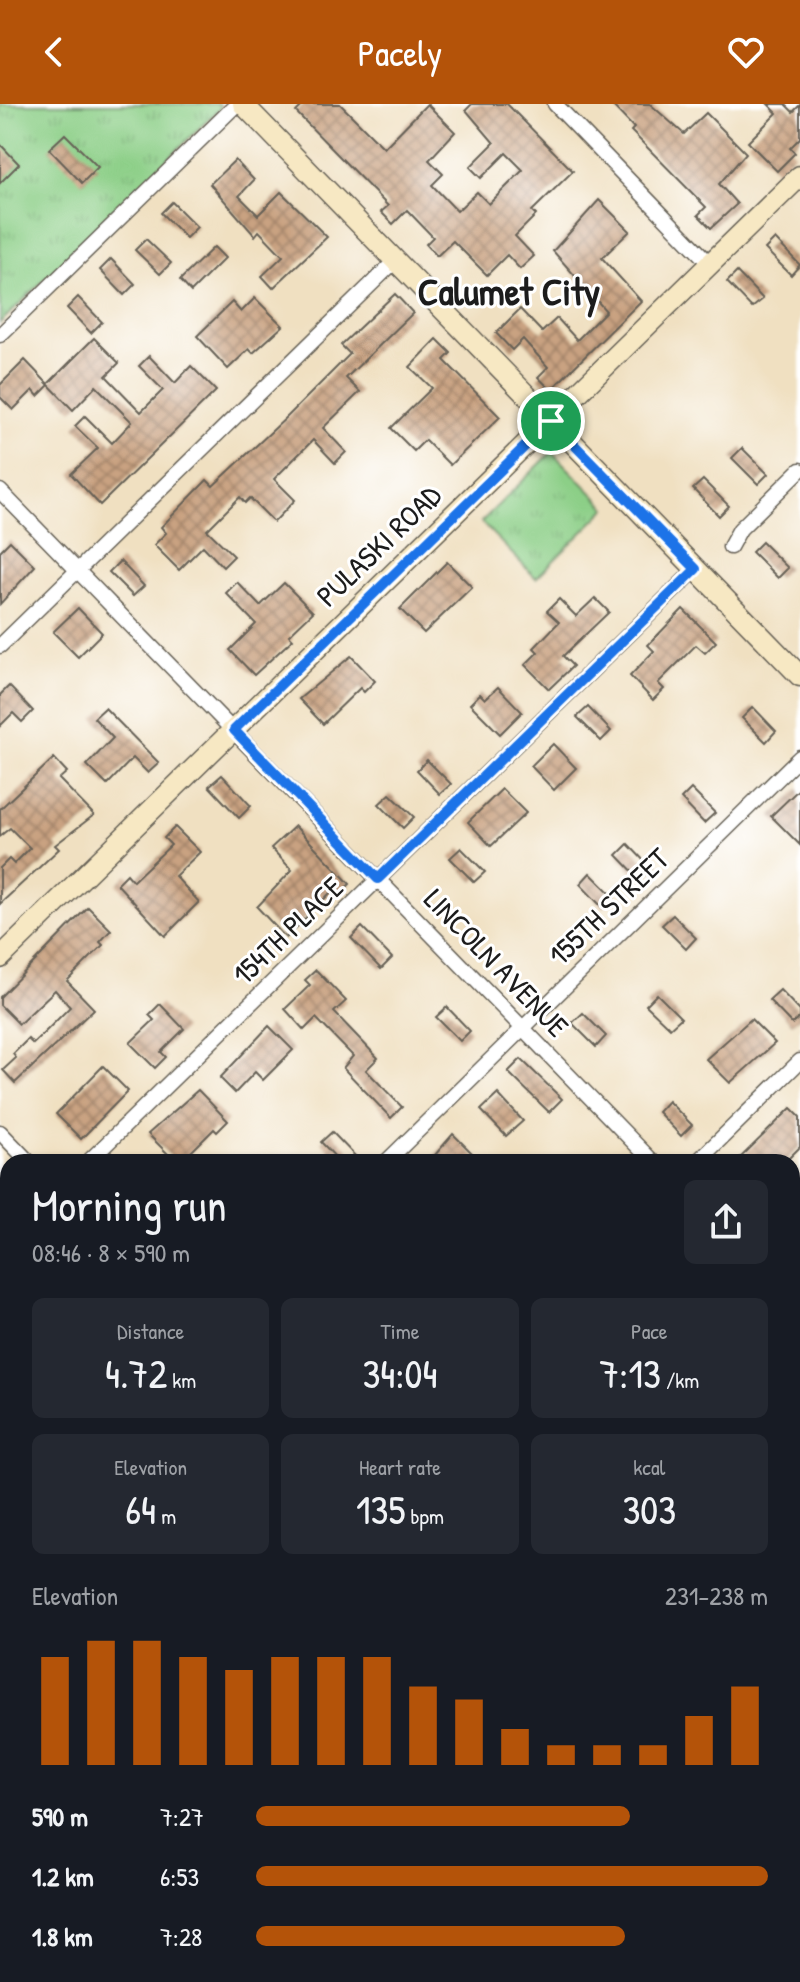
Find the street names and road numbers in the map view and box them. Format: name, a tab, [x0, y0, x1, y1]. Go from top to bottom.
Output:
street label: PULASKI ROAD	[307, 475, 450, 615]
street label: 155TH STREET	[539, 838, 678, 974]
street label: 154TH PLACE	[223, 867, 351, 993]
street label: LINCOLN AVENUE	[416, 879, 578, 1045]

